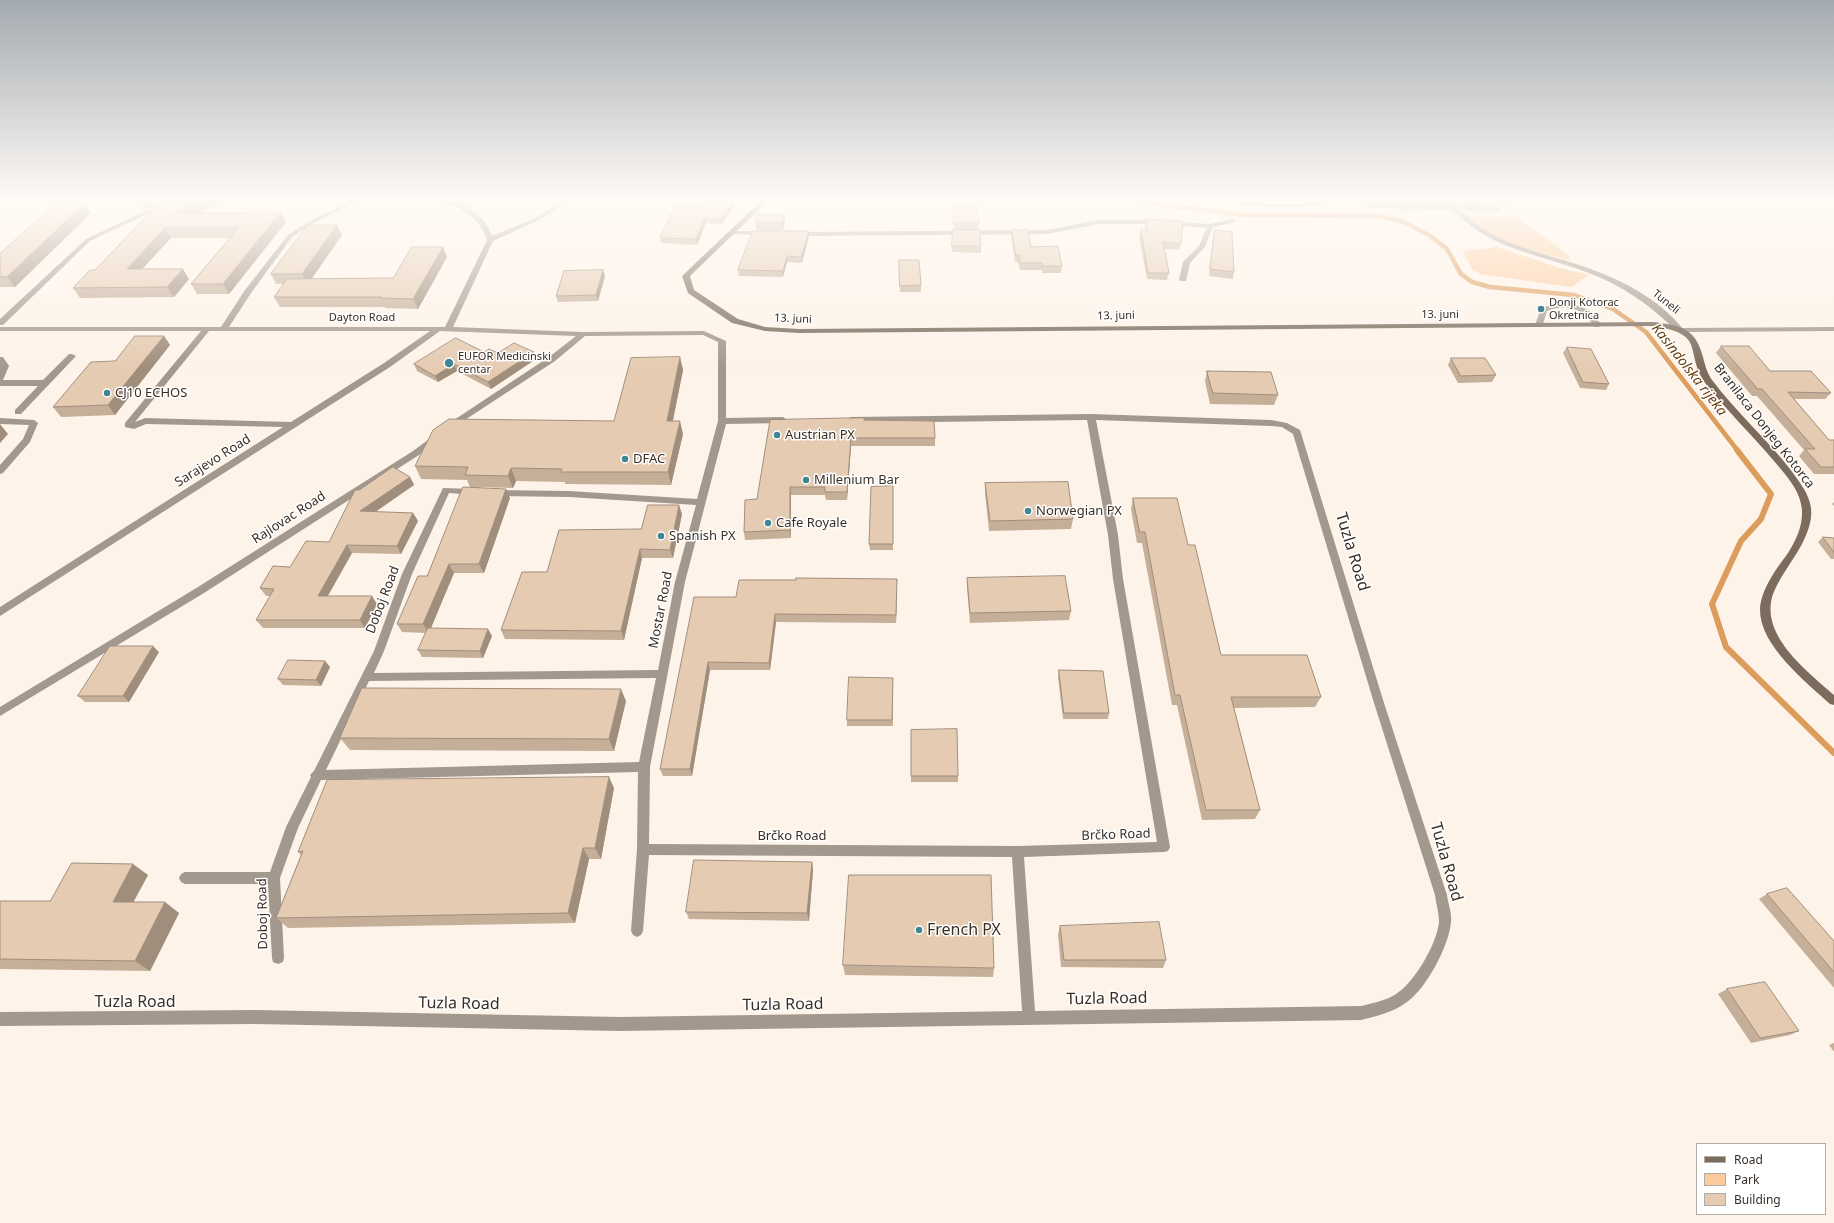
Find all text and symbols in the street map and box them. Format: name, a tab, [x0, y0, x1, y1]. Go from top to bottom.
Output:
street label: Tuneli	[1650, 287, 1682, 317]
place label: Donji Kotorac Okretnica	[1549, 296, 1619, 322]
marker: Donji Kotorac Okretnica	[1536, 304, 1546, 314]
street label: 13. juni	[1421, 308, 1459, 322]
street label: 13. juni	[1097, 309, 1135, 323]
street label: Dayton Road	[329, 311, 395, 325]
street label: 13. juni	[774, 311, 812, 327]
water label: Kasindolska rijeka	[1648, 321, 1730, 419]
place label: EUFOR Medicinski centar	[458, 350, 551, 376]
marker: EUFOR Medicinski centar	[443, 357, 455, 369]
street label: Branilaca Donjeg Kotorca	[1710, 360, 1818, 492]
place label: CJ10 ECHOS	[115, 385, 187, 401]
marker: CJ10 ECHOS	[102, 388, 112, 398]
place label: Austrian PX	[785, 427, 855, 443]
marker: Austrian PX	[772, 430, 782, 440]
street label: Sarajevo Road	[172, 432, 254, 490]
place label: DFAC	[633, 451, 665, 467]
marker: DFAC	[620, 454, 630, 464]
place label: Millenium Bar	[814, 472, 899, 488]
marker: Millenium Bar	[801, 475, 811, 485]
street label: Rajlovac Road	[249, 488, 329, 548]
place label: Norwegian PX	[1036, 503, 1122, 519]
marker: Norwegian PX	[1023, 506, 1033, 516]
street label: Tuzla Road	[1331, 510, 1373, 594]
place label: Cafe Royale	[776, 515, 847, 531]
marker: Cafe Royale	[763, 518, 773, 528]
place label: Spanish PX	[669, 528, 736, 544]
marker: Spanish PX	[656, 531, 666, 541]
street label: Doboj Road	[363, 564, 403, 636]
street label: Mostar Road	[646, 570, 676, 650]
street label: Tuzla Road	[1426, 820, 1466, 904]
street label: Brčko Road	[1081, 826, 1151, 844]
street label: Brčko Road	[757, 828, 827, 844]
street label: Doboj Road	[255, 878, 271, 950]
place label: French PX	[927, 920, 1001, 940]
marker: French PX	[914, 925, 924, 935]
street label: Tuzla Road	[1066, 989, 1148, 1009]
street label: Tuzla Road	[94, 992, 176, 1012]
street label: Tuzla Road	[418, 994, 500, 1014]
street label: Tuzla Road	[742, 995, 824, 1015]
legend	[1696, 1143, 1826, 1215]
text: Road	[1734, 1151, 1763, 1168]
text: Park	[1734, 1171, 1759, 1188]
text: Building	[1734, 1191, 1781, 1208]

